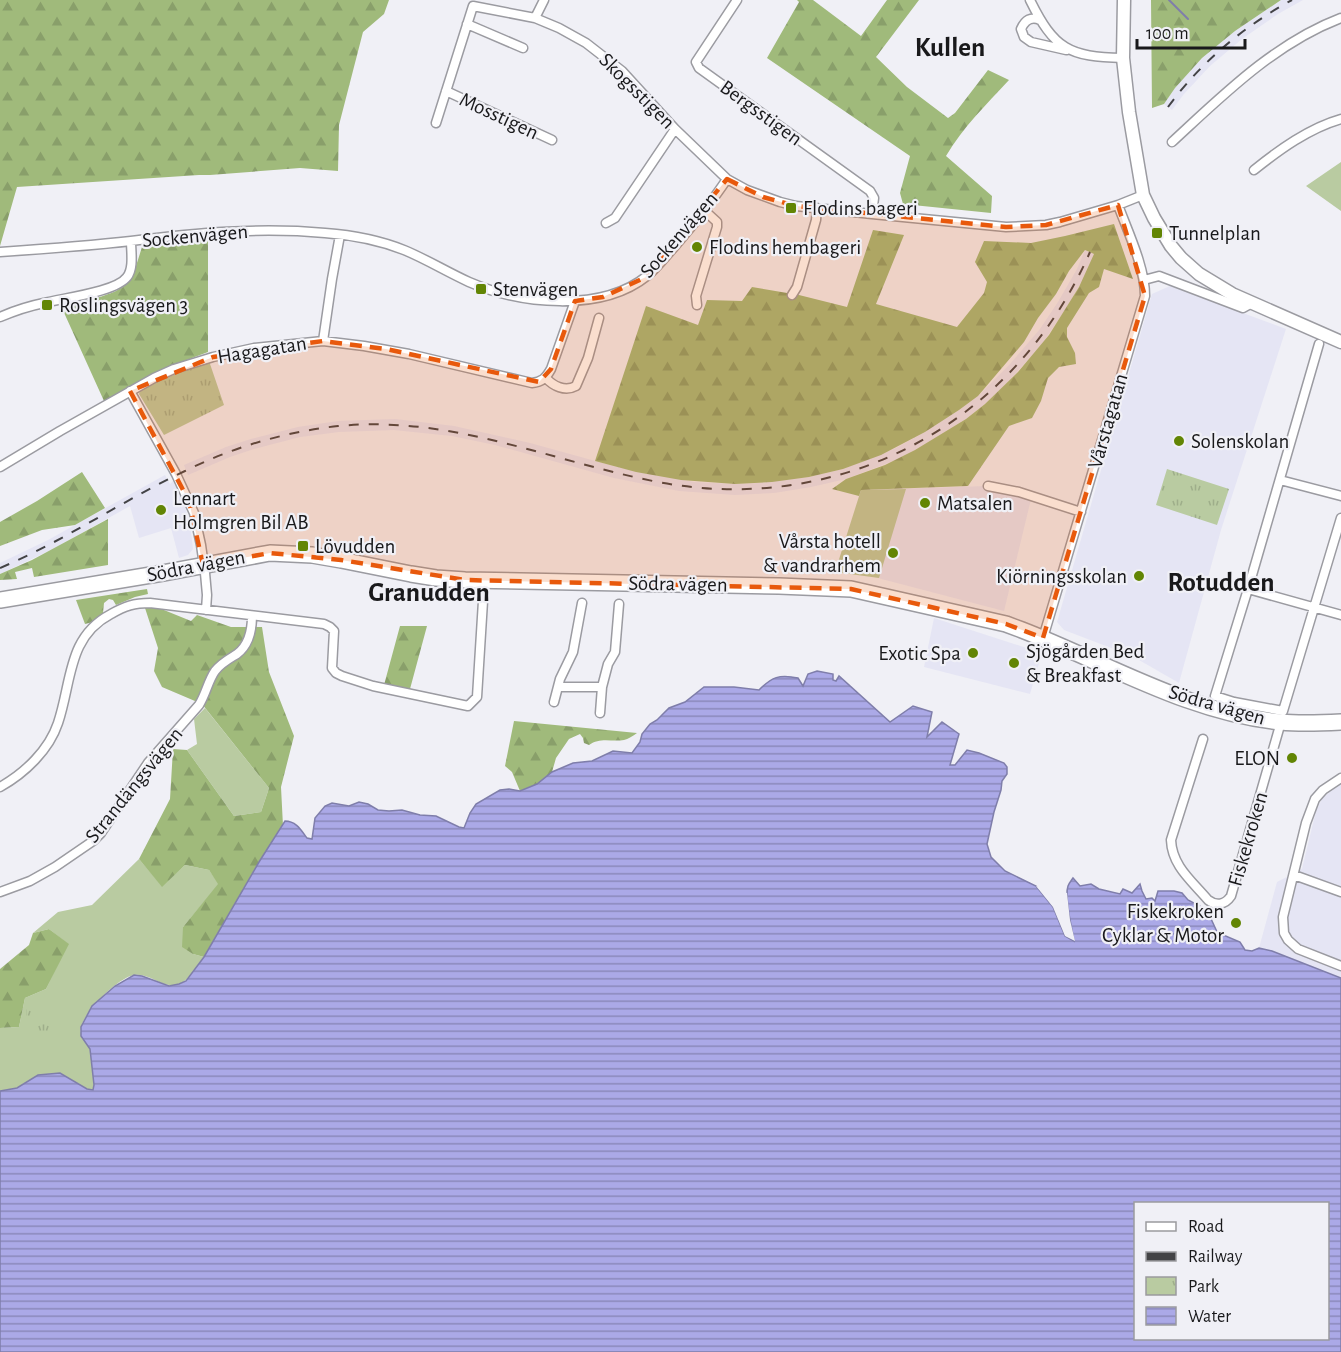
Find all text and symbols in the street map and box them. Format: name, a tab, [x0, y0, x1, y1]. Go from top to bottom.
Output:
scale bar	[1137, 12, 1245, 50]
text: 100 m	[1146, 25, 1189, 43]
district label: Kullen	[915, 34, 985, 61]
street label: Skogsstigen	[595, 49, 679, 133]
street label: Bergsstigen	[716, 76, 806, 150]
street label: Mosstigen	[456, 89, 542, 143]
street label: Sockenvägen	[636, 188, 722, 282]
place label: Flodins bageri	[803, 198, 918, 219]
marker: Flodins bageri	[784, 201, 798, 215]
street label: Sockenvägen	[141, 221, 249, 251]
place label: Tunnelplan	[1169, 223, 1261, 244]
marker: Tunnelplan	[1150, 226, 1164, 240]
place label: Flodins hembageri	[709, 237, 861, 258]
marker: Flodins hembageri	[690, 240, 704, 254]
place label: Stenvägen	[493, 279, 578, 300]
marker: Stenvägen	[474, 282, 488, 296]
place label: Roslingsvägen 3	[59, 295, 188, 316]
marker: Roslingsvägen 3	[40, 298, 54, 312]
street label: Hagagatan	[216, 333, 308, 367]
street label: Vårstagatan	[1084, 371, 1132, 471]
place label: Solenskolan	[1191, 431, 1289, 452]
marker: Solenskolan	[1172, 434, 1186, 448]
place label: Lennart Holmgren Bil AB	[173, 488, 309, 533]
place label: Matsalen	[937, 493, 1013, 514]
marker: Matsalen	[918, 496, 932, 510]
marker: Lennart Holmgren Bil AB	[154, 503, 168, 517]
place label: Vårsta hotell & vandrarhem	[763, 531, 881, 576]
place label: Lövudden	[315, 536, 395, 557]
marker: Lövudden	[296, 539, 310, 553]
street label: Södra vägen	[145, 546, 247, 586]
marker: Vårsta hotell & vandrarhem	[886, 546, 900, 560]
place label: Kiörningsskolan	[996, 566, 1127, 587]
marker: Kiörningsskolan	[1132, 569, 1146, 583]
district label: Rotudden	[1167, 569, 1275, 596]
street label: Södra vägen	[628, 573, 728, 595]
district label: Granudden	[368, 579, 490, 606]
place label: Sjögården Bed & Breakfast	[1026, 641, 1144, 686]
place label: Exotic Spa	[878, 643, 961, 664]
marker: Exotic Spa	[966, 646, 980, 660]
marker: Sjögården Bed & Breakfast	[1007, 656, 1021, 670]
street label: Södra vägen	[1166, 681, 1268, 729]
street label: Strandängsvägen	[81, 723, 187, 847]
place label: ELON	[1234, 748, 1280, 769]
marker: ELON	[1285, 751, 1299, 765]
street label: Fiskekroken	[1224, 789, 1272, 889]
place label: Fiskekroken Cyklar & Motor	[1102, 901, 1224, 946]
marker: Fiskekroken Cyklar & Motor	[1229, 916, 1243, 930]
legend	[1134, 1202, 1329, 1340]
text: Road	[1188, 1218, 1224, 1236]
text: Railway	[1188, 1248, 1243, 1266]
text: Park	[1188, 1278, 1220, 1296]
text: Water	[1188, 1308, 1231, 1326]

